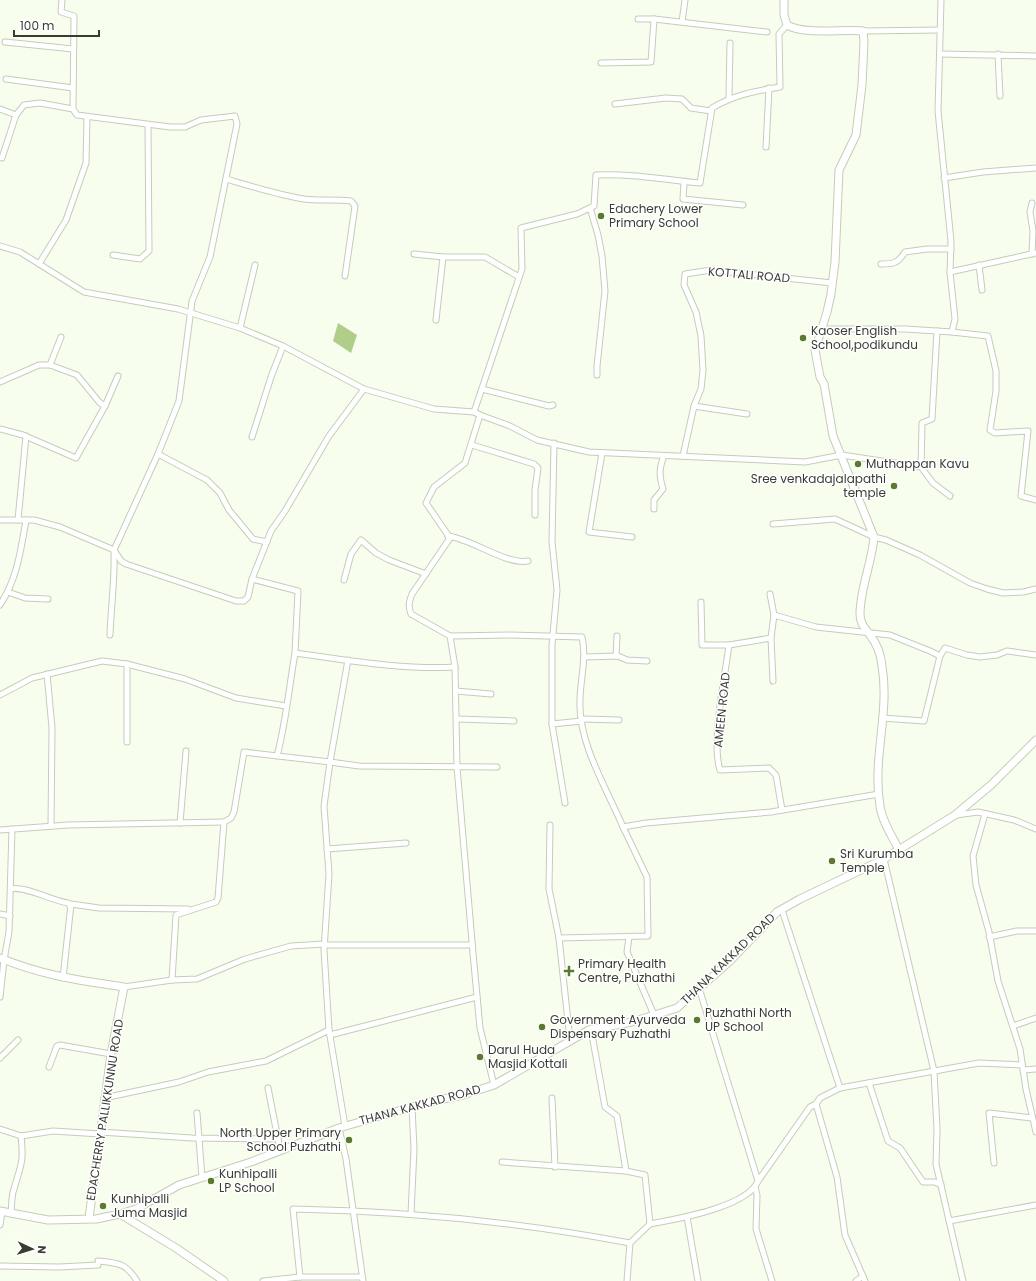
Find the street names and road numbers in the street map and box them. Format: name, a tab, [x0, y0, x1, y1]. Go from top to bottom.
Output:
street label: KOTTALI ROAD	[707, 262, 791, 287]
street label: AMEEN ROAD	[709, 671, 734, 748]
street label: THANA KAKKAD ROAD	[677, 909, 779, 1008]
street label: EDACHERRY PALLIKKUNNU ROAD	[82, 1018, 127, 1202]
street label: THANA KAKKAD ROAD	[357, 1080, 483, 1129]

